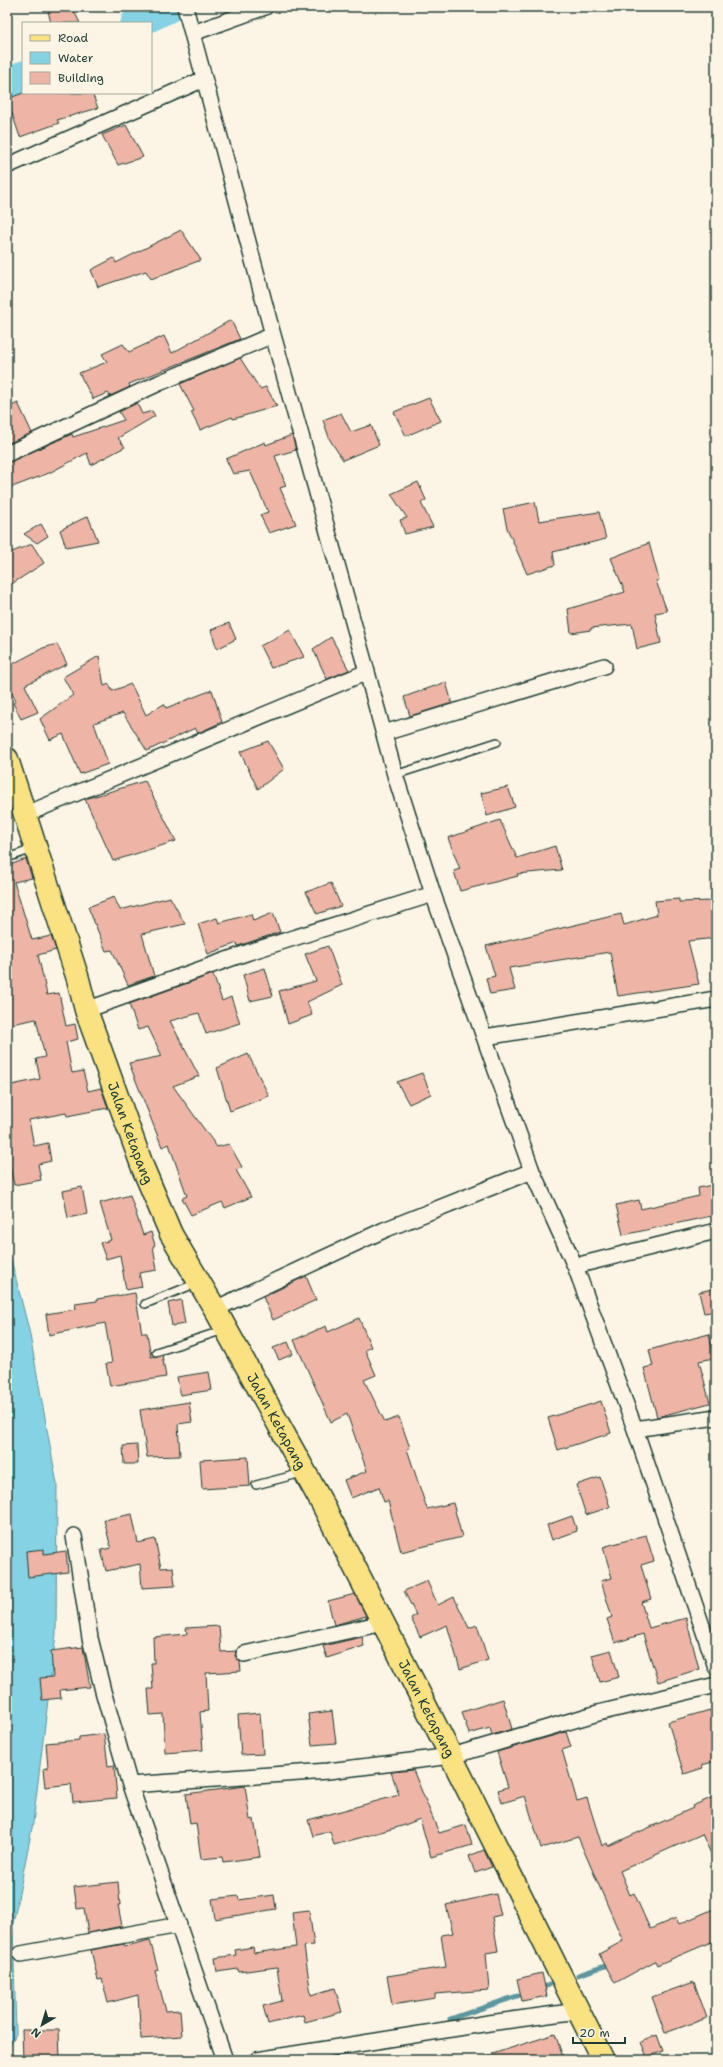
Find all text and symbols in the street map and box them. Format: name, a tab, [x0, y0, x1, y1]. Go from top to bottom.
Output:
legend	[22, 22, 152, 94]
text: Road	[58, 30, 89, 46]
text: Water	[58, 50, 94, 66]
text: Building	[58, 70, 104, 86]
street label: Jalan Ketapang	[104, 1079, 158, 1187]
street label: Jalan Ketapang	[243, 1370, 311, 1473]
street label: Jalan Ketapang	[394, 1656, 459, 1760]
north arrow	[22, 2005, 62, 2045]
scale bar	[573, 2019, 625, 2045]
text: N	[28, 2024, 44, 2041]
text: 20 m	[579, 2025, 610, 2041]

